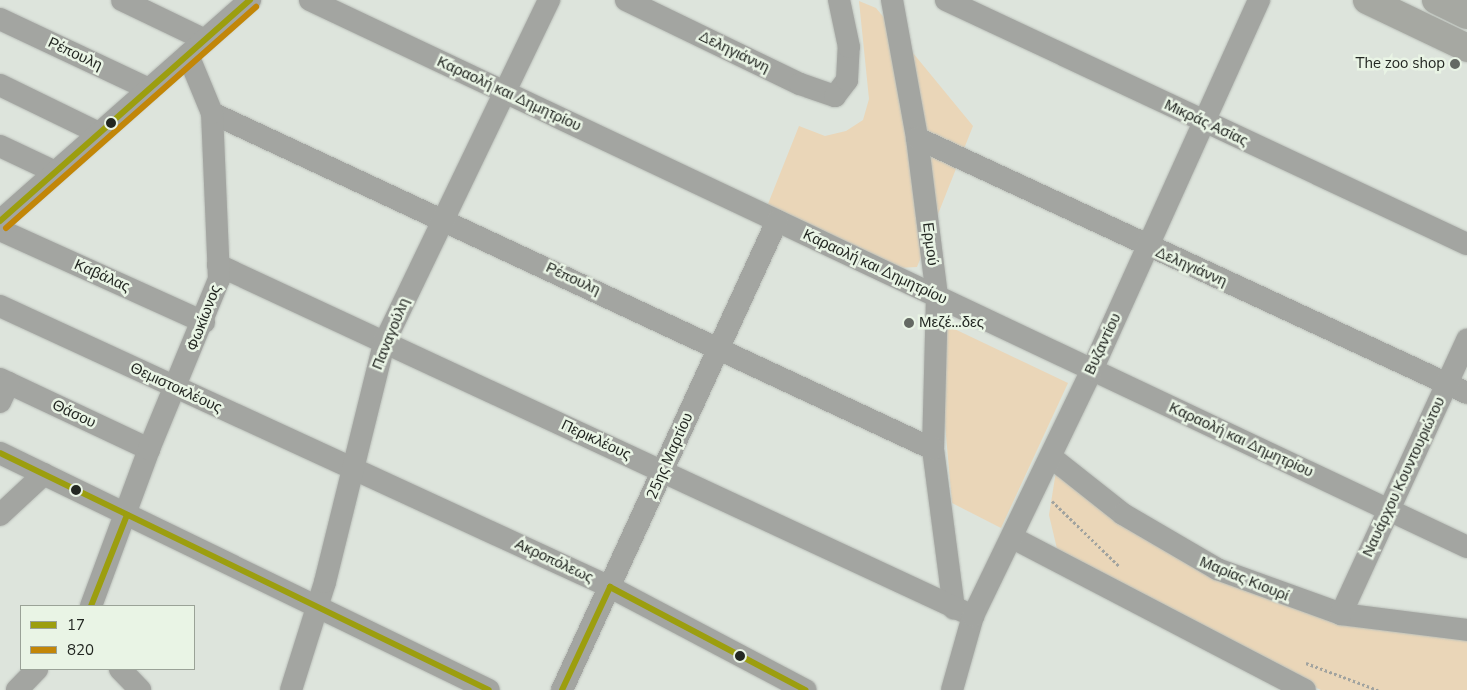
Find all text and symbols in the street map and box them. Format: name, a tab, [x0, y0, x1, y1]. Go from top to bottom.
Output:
street label: Δεληγιάννη	[696, 27, 772, 77]
street label: Ρέπουλη	[45, 34, 105, 74]
street label: Καραολή και Δημητρίου	[434, 53, 584, 135]
place label: The zoo shop	[1355, 55, 1445, 73]
marker: The zoo shop	[1449, 58, 1461, 70]
street label: Μικράς Ασίας	[1161, 96, 1251, 150]
unlabelled marker	[106, 118, 116, 128]
street label: Ερμού	[918, 221, 942, 267]
street label: Καραολή και Δημητρίου	[800, 226, 950, 308]
street label: Δεληγιάννη	[1152, 243, 1230, 291]
street label: Καβάλας	[71, 256, 133, 296]
street label: Ρέπουλη	[543, 259, 603, 299]
street label: Φωκίωνος	[183, 282, 225, 354]
street label: Παναγούλη	[369, 296, 413, 372]
street label: Βυζαντίου	[1081, 310, 1125, 378]
place label: Μεζέ...δες	[919, 314, 984, 332]
marker: Μεζέ...δες	[903, 317, 915, 329]
street label: Θεμιστοκλέους	[127, 359, 225, 417]
street label: Ναυάρχου Κουντουριώτου	[1359, 394, 1449, 560]
street label: Θάσου	[49, 396, 99, 432]
street label: Καραολή και Δημητρίου	[1166, 399, 1316, 481]
street label: 25ης Μαρτίου	[643, 410, 697, 502]
street label: Περικλέους	[558, 416, 634, 464]
unlabelled marker	[71, 485, 81, 495]
street label: Ακροπόλεως	[512, 535, 596, 587]
street label: Μαρίας Κιουρί	[1197, 553, 1291, 605]
legend	[20, 605, 195, 670]
text: 17	[67, 615, 85, 635]
text: 820	[67, 640, 94, 660]
unlabelled marker	[735, 651, 745, 661]

